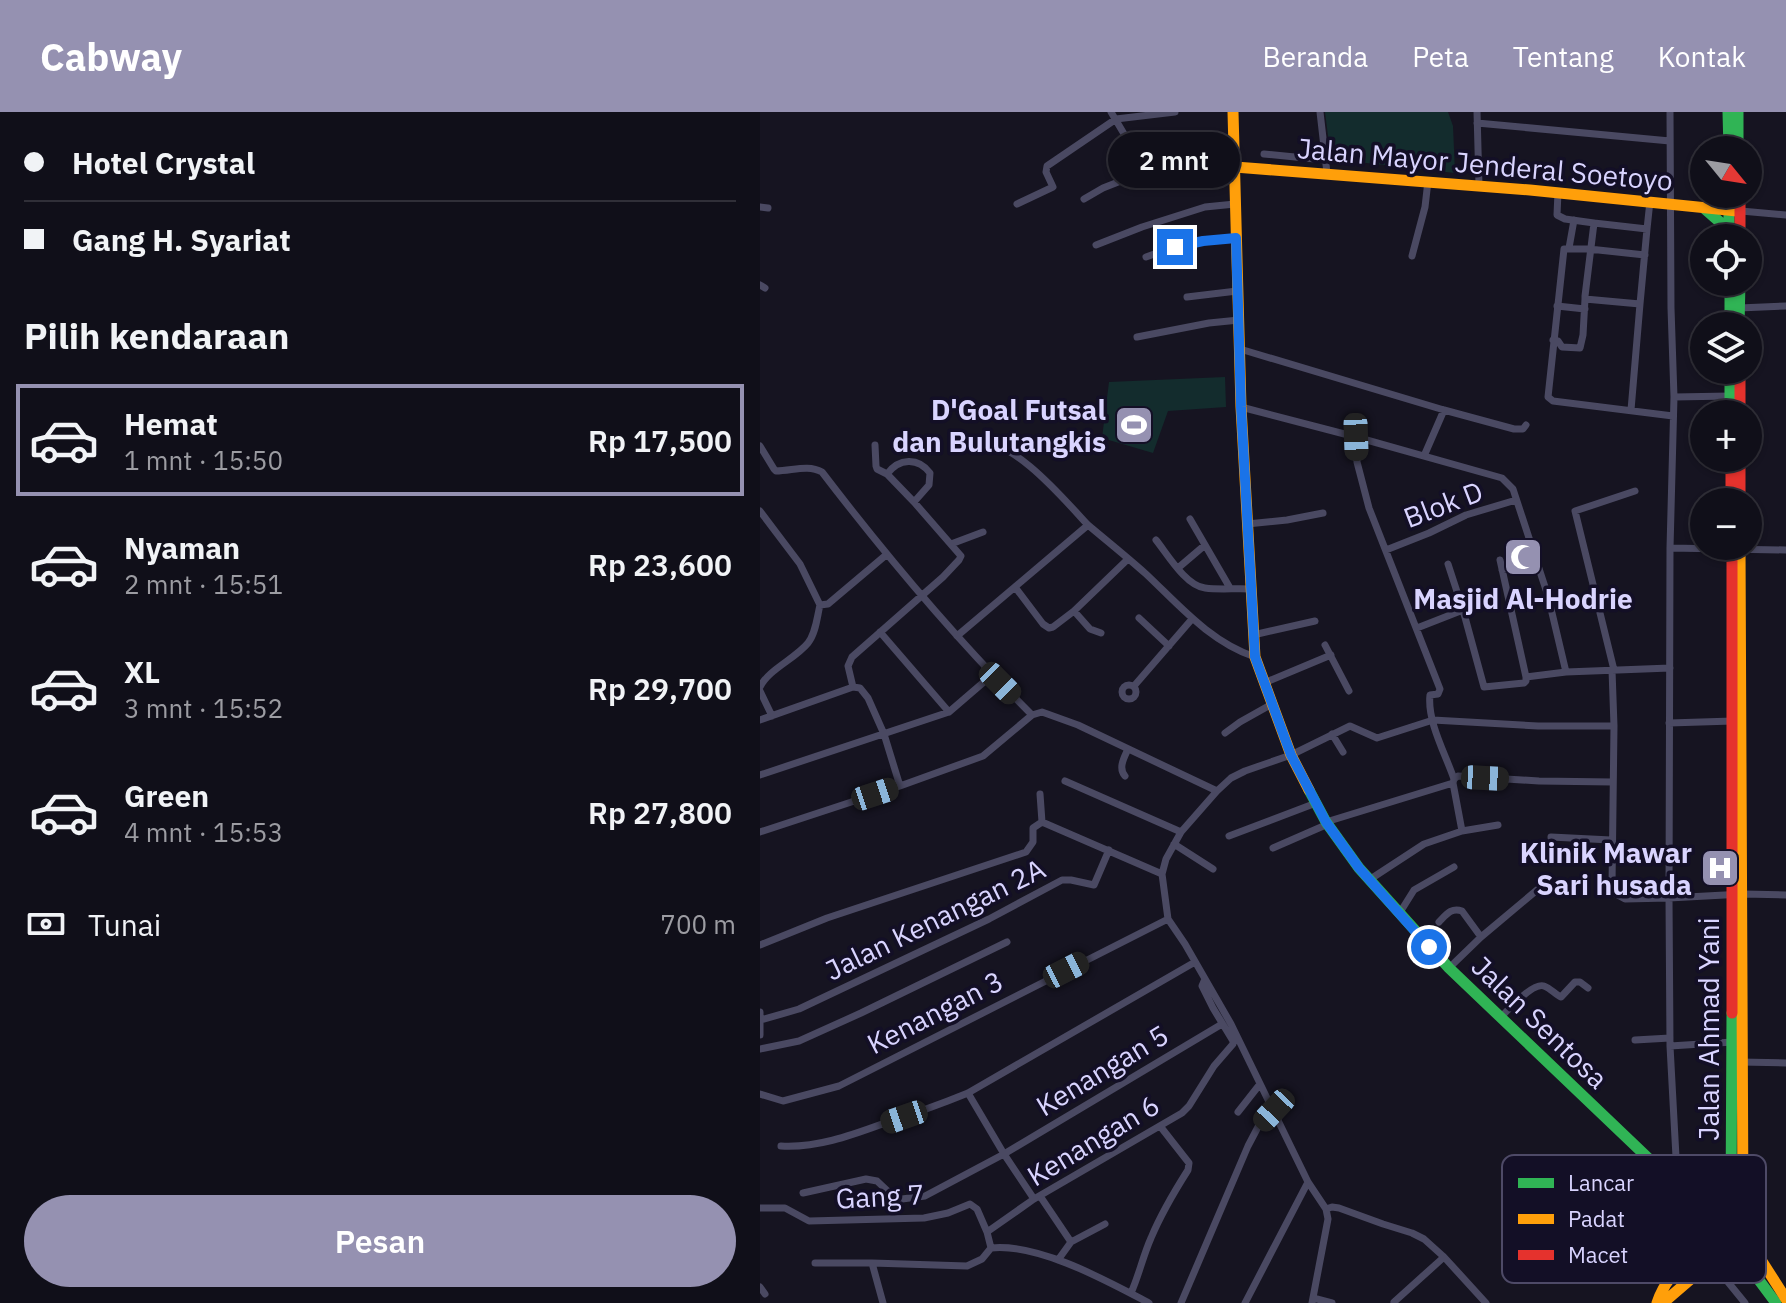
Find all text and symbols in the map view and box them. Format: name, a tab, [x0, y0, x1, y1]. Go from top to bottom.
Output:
text: Cabway	[40, 32, 182, 81]
text: Beranda	[1262, 38, 1368, 75]
text: Peta	[1412, 38, 1469, 75]
text: Tentang	[1513, 38, 1614, 75]
text: Kontak	[1658, 38, 1746, 75]
street label: Jalan Mayor Jenderal Soetoyo	[1296, 129, 1674, 199]
callout: 2 mnt	[1109, 131, 1241, 187]
north arrow	[1690, 136, 1762, 208]
map controls	[1690, 136, 1762, 560]
text: Hotel Crystal	[72, 143, 255, 182]
text: 2 mnt	[1139, 143, 1209, 177]
text: Gang H. Syariat	[72, 220, 291, 259]
button: locate	[1690, 224, 1762, 296]
route end	[1157, 229, 1193, 265]
text: Pilih kendaraan	[24, 312, 289, 359]
button: layers	[1690, 312, 1762, 384]
place label: D'Goal Futsal dan Bulutangkis	[892, 391, 1106, 460]
button: +	[1690, 400, 1762, 472]
icon: car	[28, 404, 100, 476]
text: Hemat	[124, 404, 218, 443]
sports icon: D'Goal Futsal dan Bulutangkis	[1113, 404, 1155, 446]
car	[1343, 413, 1369, 461]
text: Rp 17,500	[588, 421, 732, 460]
text: 1 mnt · 15:50	[124, 443, 283, 477]
street label: Blok D	[1398, 472, 1488, 536]
button: −	[1690, 488, 1762, 560]
icon: car	[28, 528, 100, 600]
text: Nyaman	[124, 528, 240, 567]
mosque icon: Masjid Al-Hodrie	[1502, 536, 1544, 578]
text: Rp 23,600	[588, 545, 732, 584]
text: 2 mnt · 15:51	[124, 567, 283, 601]
place label: Masjid Al-Hodrie	[1413, 580, 1633, 617]
icon: car	[28, 652, 100, 724]
text: XL	[124, 652, 160, 691]
car	[975, 658, 1025, 708]
text: Rp 29,700	[588, 669, 732, 708]
text: 3 mnt · 15:52	[124, 691, 283, 725]
car	[1460, 765, 1510, 791]
car	[848, 775, 902, 813]
icon: car	[28, 776, 100, 848]
text: Green	[124, 776, 209, 815]
text: Rp 27,800	[588, 793, 732, 832]
text: 4 mnt · 15:53	[124, 815, 283, 849]
place label: Klinik Mawar Sari husada	[1520, 834, 1692, 903]
hospital icon: Klinik Mawar Sari husada	[1699, 847, 1741, 889]
street label: Jalan Kenangan 2A	[819, 850, 1051, 988]
icon: cash	[24, 902, 68, 946]
text: Tunai	[88, 905, 161, 944]
text: 700 m	[660, 907, 736, 941]
street label: Jalan Ahmad Yani	[1690, 917, 1727, 1141]
route start	[1411, 929, 1447, 965]
car	[1039, 948, 1093, 992]
street label: Jalan Sentosa	[1464, 948, 1616, 1096]
street label: Kenangan 3	[861, 962, 1009, 1062]
street label: Kenangan 5	[1029, 1016, 1175, 1124]
car	[1249, 1084, 1299, 1136]
street label: Kenangan 6	[1020, 1086, 1166, 1194]
car	[877, 1098, 931, 1136]
legend	[1502, 1155, 1766, 1283]
text: Lancar	[1568, 1168, 1634, 1197]
street label: Gang 7	[835, 1175, 925, 1217]
button: Pesan	[24, 1195, 736, 1287]
text: Padat	[1568, 1204, 1625, 1233]
text: Macet	[1568, 1240, 1628, 1269]

